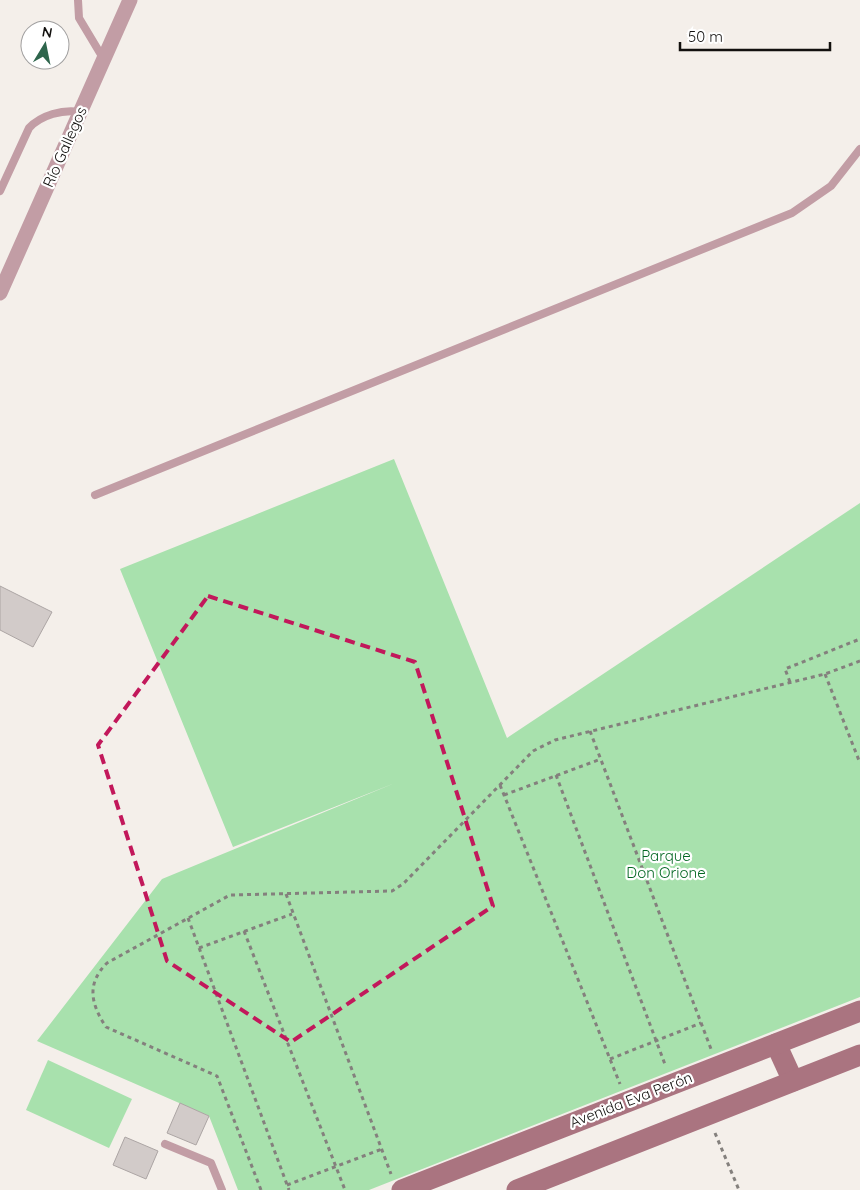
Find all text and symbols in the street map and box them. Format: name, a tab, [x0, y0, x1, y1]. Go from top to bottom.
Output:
north arrow	[20, 20, 70, 70]
scale bar	[680, 20, 830, 52]
text: N	[41, 22, 54, 42]
text: 50 m	[688, 27, 723, 46]
street label: Río Gallegos	[38, 103, 91, 190]
park label: Parque Don Orione	[626, 846, 706, 882]
street label: Avenida Eva Perón	[567, 1067, 695, 1132]

